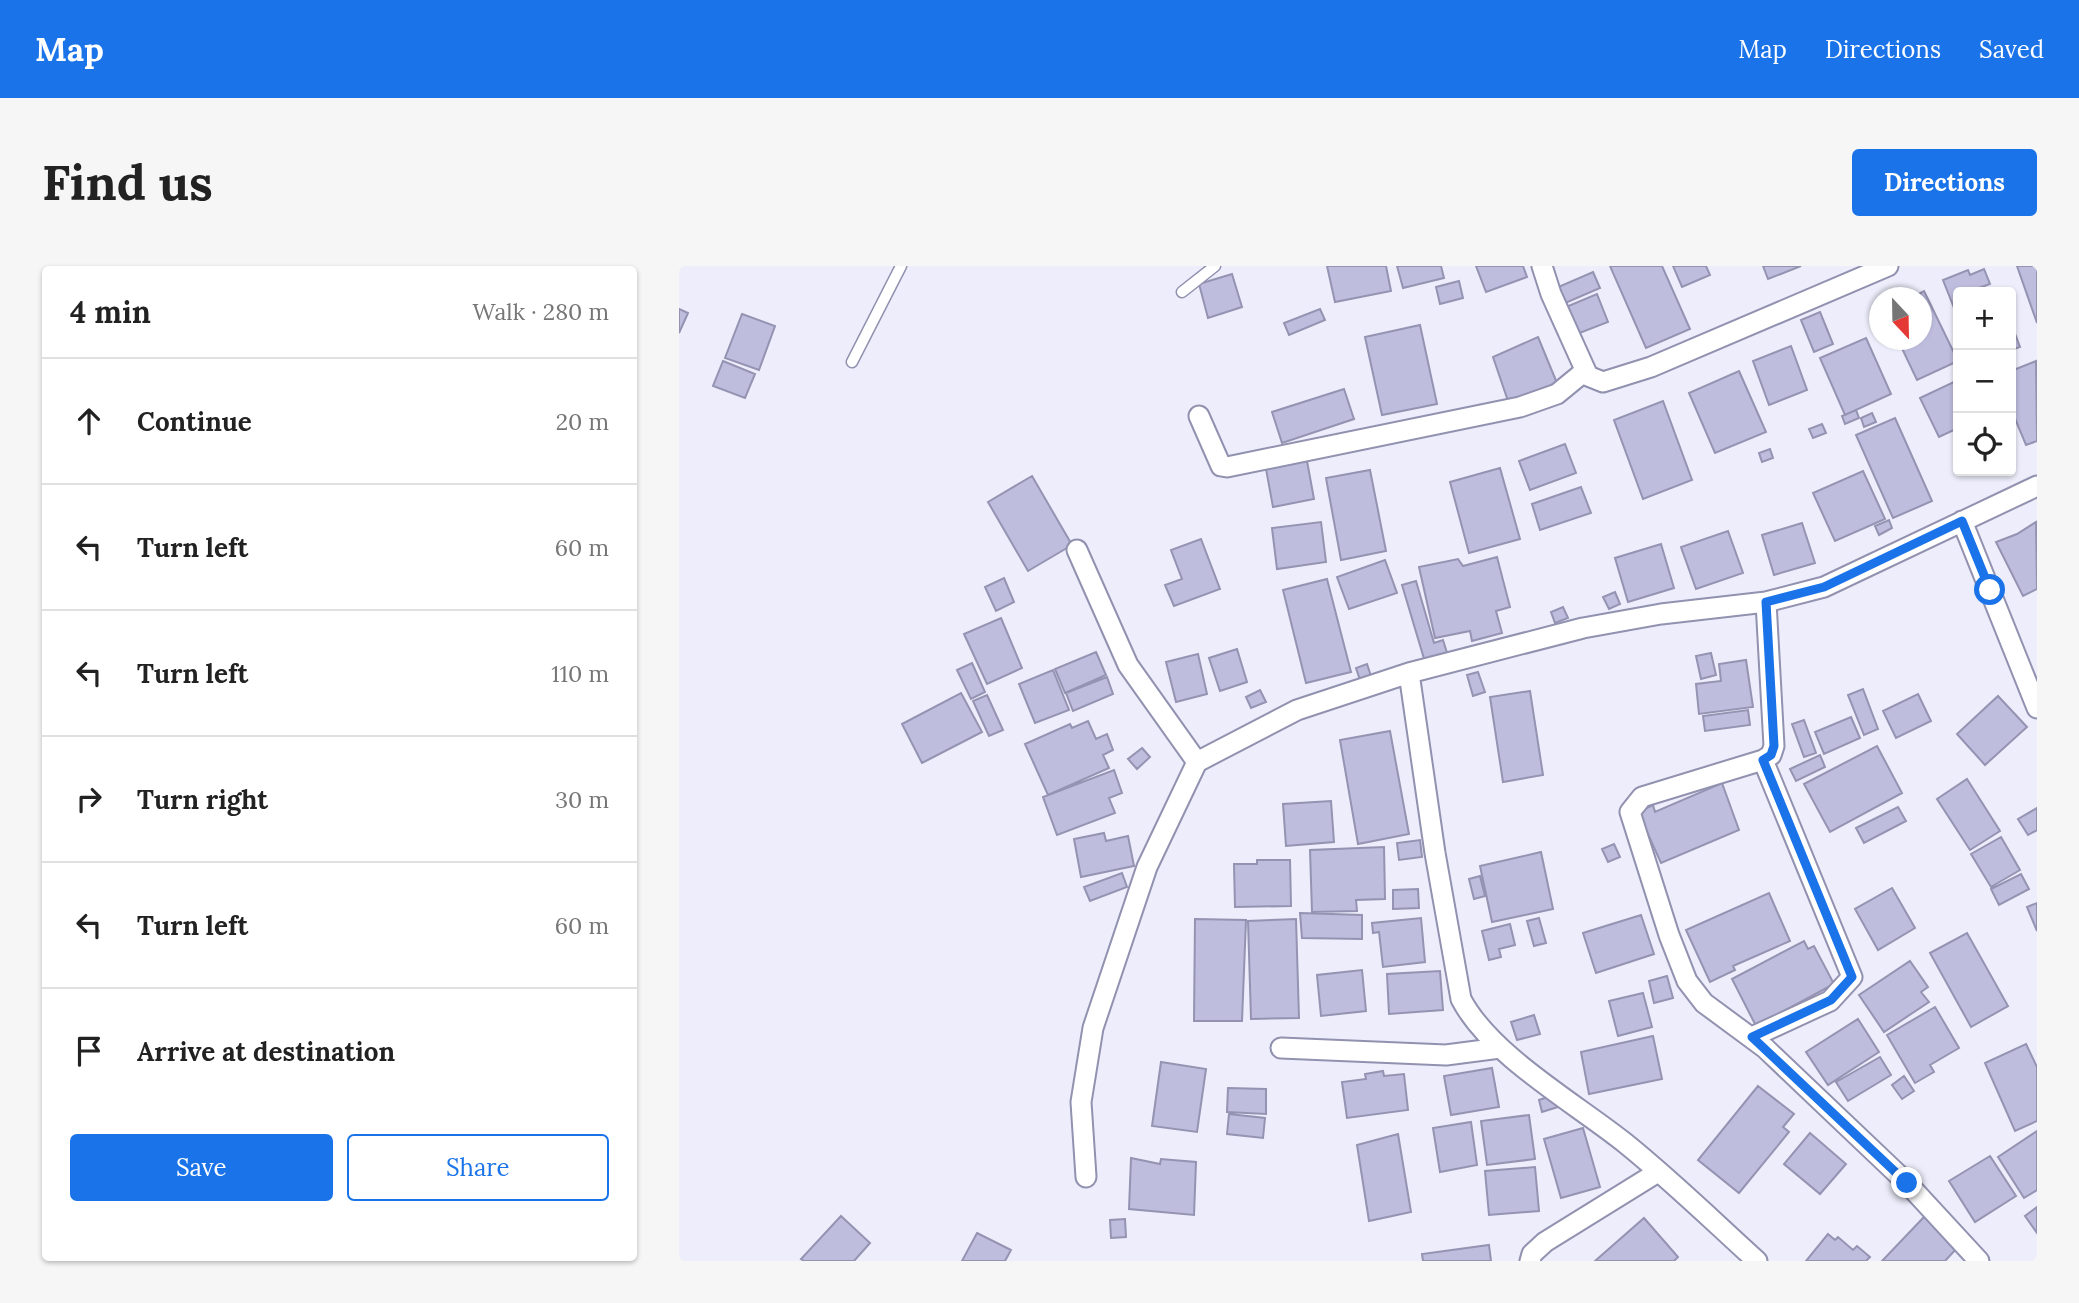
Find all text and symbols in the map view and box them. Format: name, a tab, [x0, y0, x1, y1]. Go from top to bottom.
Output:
text: Map	[35, 28, 104, 70]
text: Map	[1738, 34, 1787, 65]
text: Directions	[1825, 34, 1941, 65]
text: Saved	[1979, 34, 2044, 65]
button: Directions	[1852, 149, 2037, 216]
text: Find us	[42, 151, 213, 213]
north arrow	[1869, 287, 1932, 350]
map controls	[1953, 287, 2016, 476]
button: +	[1953, 287, 2016, 350]
text: 4 min	[70, 293, 151, 331]
text: Walk · 280 m	[473, 297, 609, 326]
button: −	[1953, 350, 2016, 413]
icon: ahead	[70, 402, 108, 440]
text: Continue	[137, 405, 252, 438]
text: 20 m	[556, 407, 609, 436]
button: locate	[1953, 413, 2016, 476]
icon: left	[70, 528, 108, 566]
text: Turn left	[137, 531, 248, 564]
text: 60 m	[555, 533, 609, 562]
route start	[1974, 574, 2005, 605]
icon: left	[70, 654, 108, 692]
text: Turn left	[137, 657, 248, 690]
text: 110 m	[551, 659, 609, 688]
icon: right	[70, 780, 108, 818]
text: Turn right	[137, 783, 268, 816]
text: 30 m	[555, 785, 609, 814]
icon: left	[70, 906, 108, 944]
text: Turn left	[137, 909, 248, 942]
text: 60 m	[555, 911, 609, 940]
icon: arrive	[70, 1032, 108, 1070]
text: Arrive at destination	[137, 1035, 395, 1068]
button: Save	[70, 1134, 333, 1201]
button: Share	[347, 1134, 609, 1201]
route end	[1891, 1167, 1922, 1198]

